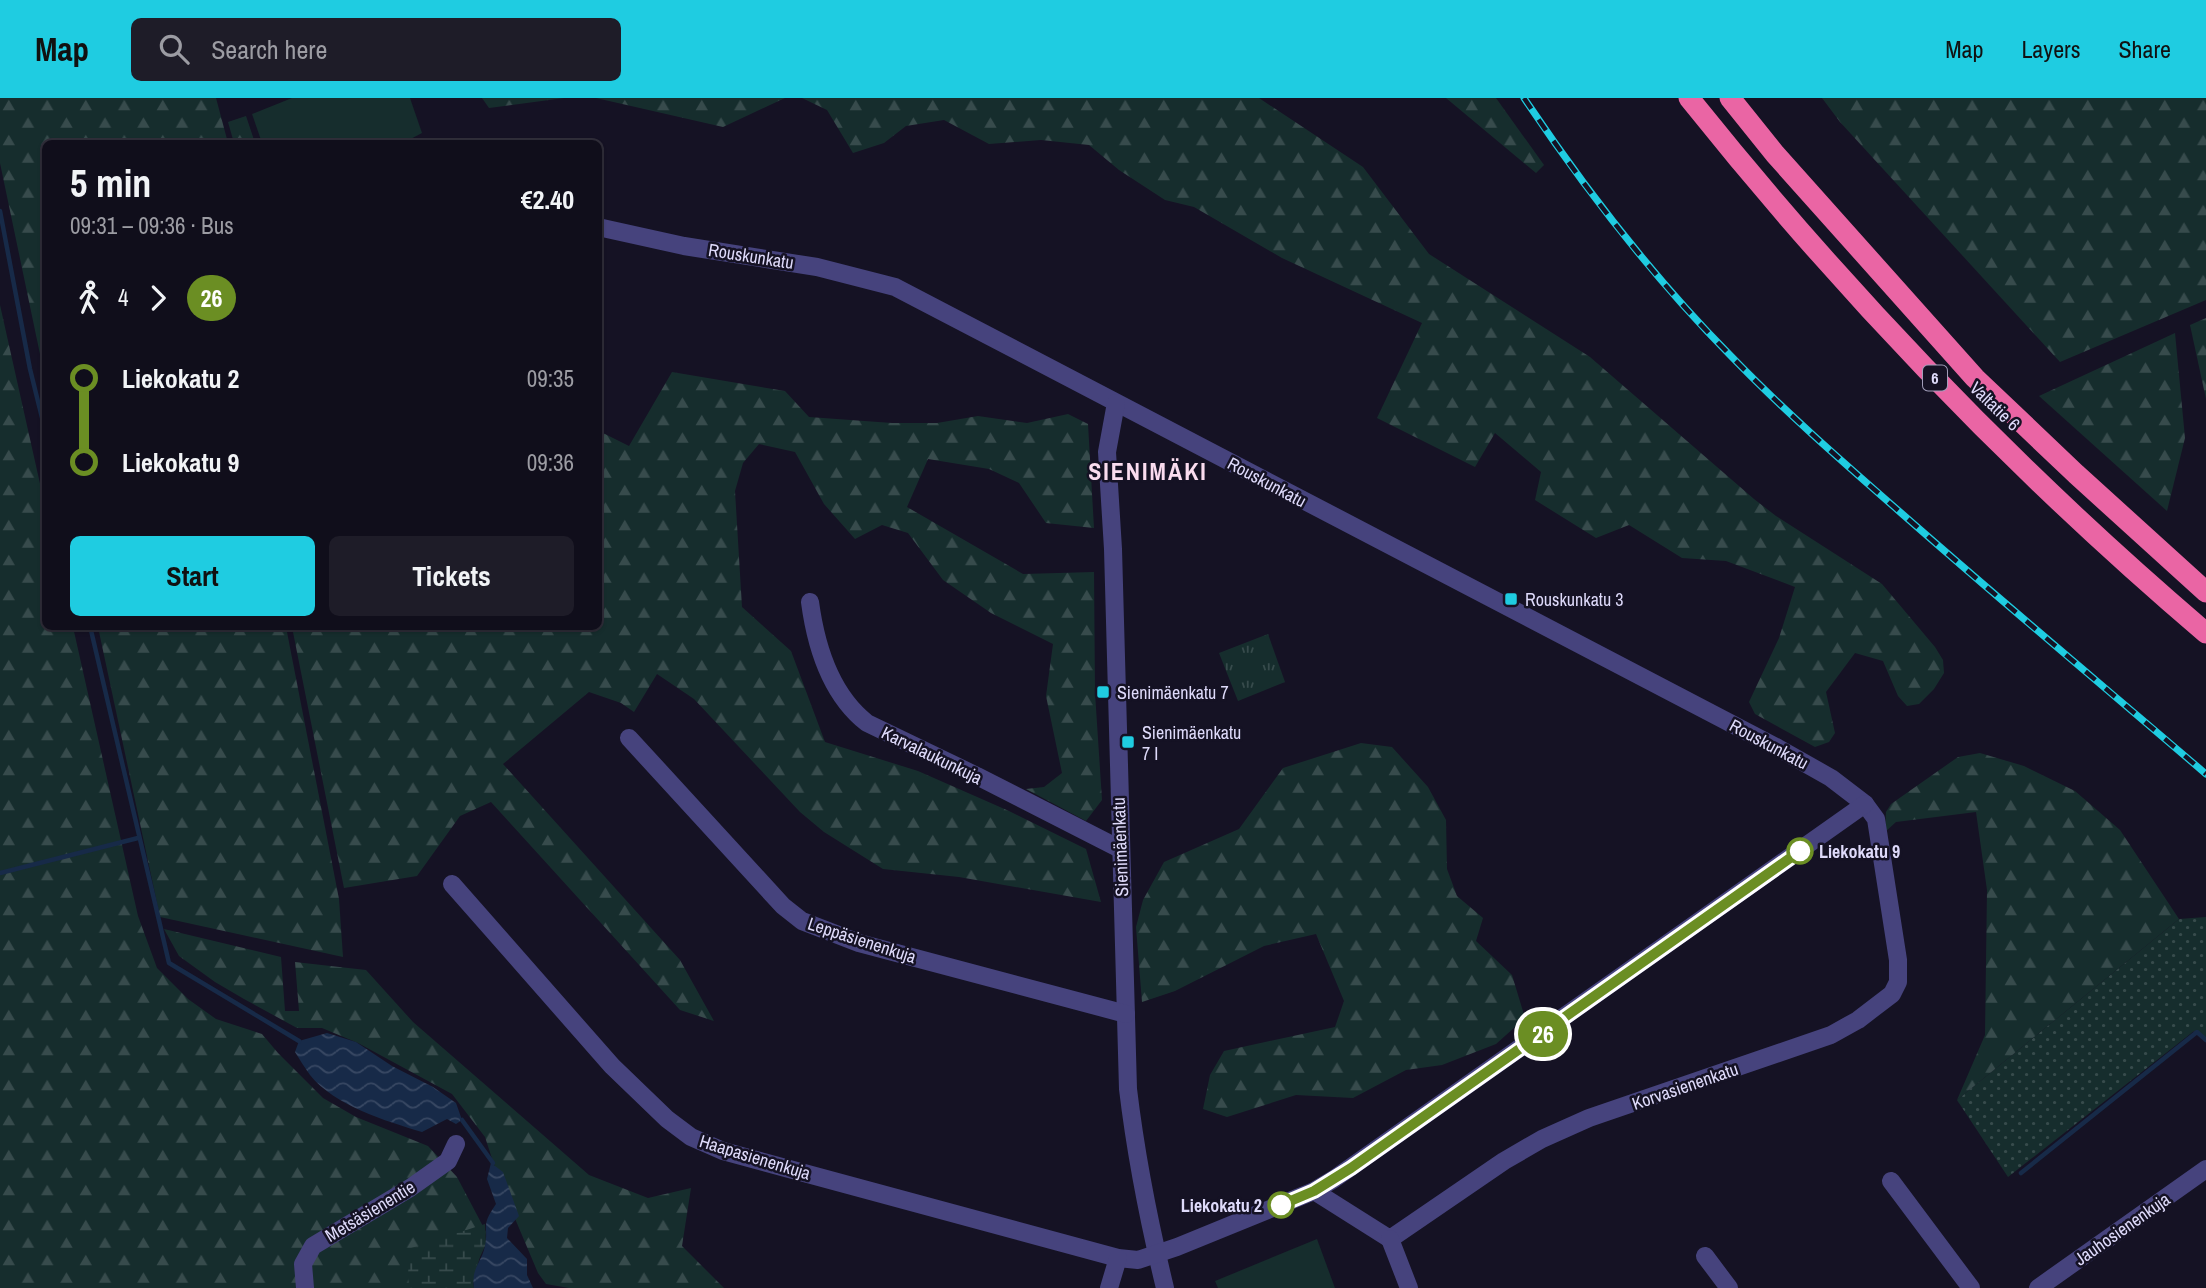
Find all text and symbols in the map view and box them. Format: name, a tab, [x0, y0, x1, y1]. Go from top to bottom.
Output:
search box	[131, 18, 621, 81]
text: Map	[35, 27, 89, 71]
icon: search	[155, 30, 193, 68]
text: Search here	[211, 32, 327, 67]
text: Map	[1945, 33, 1983, 65]
text: Layers	[2021, 33, 2080, 65]
text: Share	[2118, 33, 2171, 65]
text: 5 min	[70, 158, 151, 209]
text: €2.40	[521, 182, 574, 217]
text: 09:31 – 09:36 · Bus	[70, 210, 234, 241]
street label: Rouskunkatu	[706, 237, 796, 275]
icon: walk	[70, 279, 108, 317]
icon: forward	[139, 279, 177, 317]
text: 4	[118, 282, 129, 313]
text: 26	[201, 282, 222, 314]
text: Liekokatu 2	[122, 361, 239, 396]
text: 09:35	[527, 363, 574, 394]
road number: 6	[1923, 366, 1947, 390]
street label: Valtatie 6	[1964, 376, 2026, 436]
text: Liekokatu 9	[122, 445, 239, 480]
text: 09:36	[527, 447, 574, 478]
street label: Rouskunkatu	[1223, 451, 1311, 513]
district label: SIENIMÄKI	[1088, 455, 1208, 487]
button: Start	[70, 536, 315, 616]
button: Tickets	[329, 536, 574, 616]
place label: Rouskunkatu 3	[1525, 587, 1623, 612]
marker: Rouskunkatu 3	[1503, 591, 1519, 607]
place label: Sienimäenkatu 7	[1117, 680, 1229, 705]
marker: Sienimäenkatu 7	[1095, 684, 1111, 700]
street label: Rouskunkatu	[1725, 713, 1813, 775]
street label: Karvalaukunkuja	[877, 720, 987, 790]
place label: Sienimäenkatu 7 I	[1142, 720, 1241, 766]
marker: Sienimäenkatu 7 I	[1120, 734, 1136, 750]
street label: Sienimäenkatu	[1106, 797, 1134, 897]
marker: Liekokatu 9	[1787, 838, 1813, 864]
place label: Liekokatu 9	[1819, 839, 1900, 864]
street label: Leppäsienenkuja	[805, 911, 919, 969]
line badge: 26	[1512, 1011, 1574, 1057]
text: 26	[1532, 1018, 1554, 1050]
street label: Korvasienenkatu	[1629, 1056, 1741, 1116]
street label: Haapasienenkuja	[696, 1128, 814, 1186]
street label: Metsäsienentie	[320, 1174, 420, 1248]
street label: Jauhosienenkuja	[2069, 1187, 2175, 1271]
marker: Liekokatu 2	[1268, 1192, 1294, 1218]
place label: Liekokatu 2	[1181, 1193, 1262, 1218]

